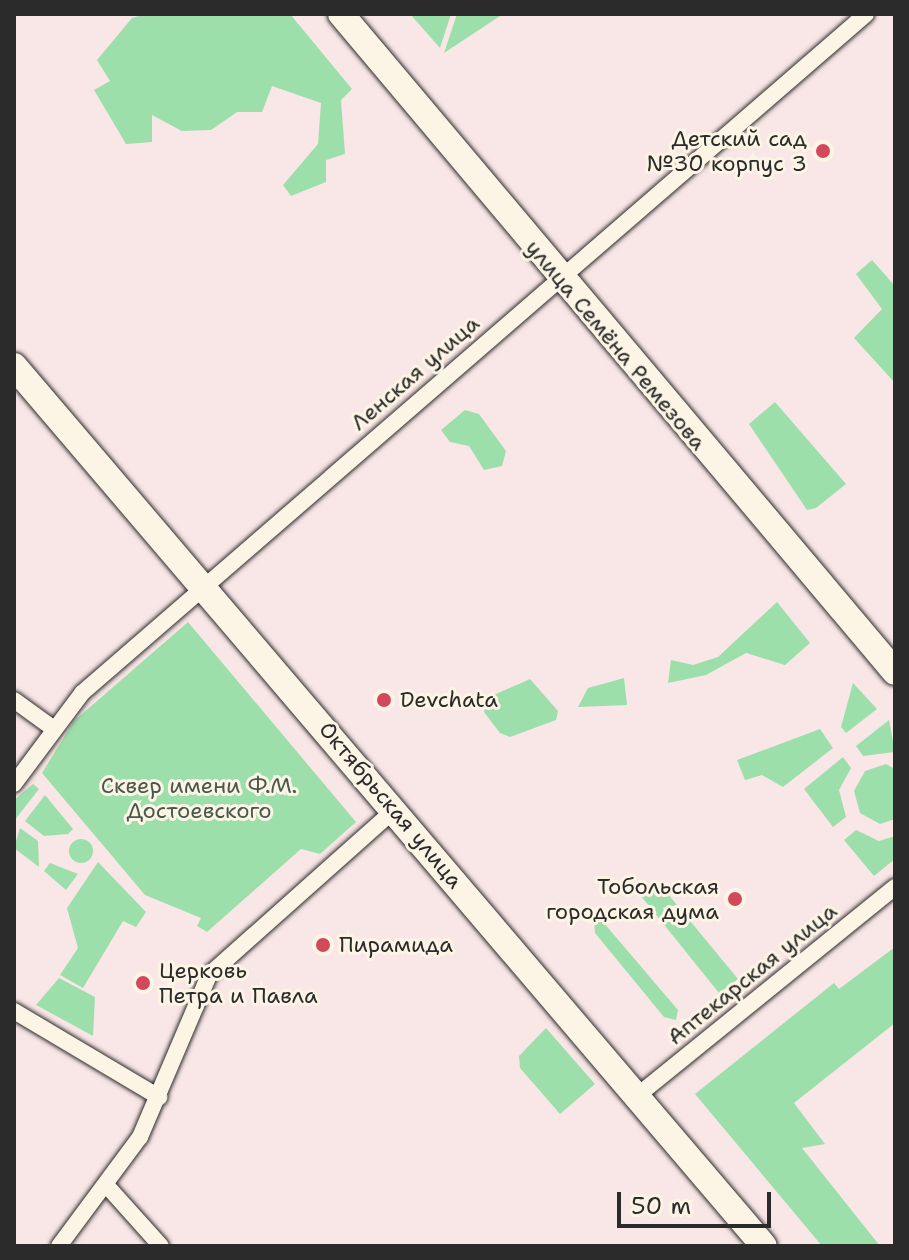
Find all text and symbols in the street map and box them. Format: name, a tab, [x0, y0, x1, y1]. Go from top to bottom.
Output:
place label: Детский сад №30 корпус 3	[647, 125, 807, 176]
marker: Детский сад №30 корпус 3	[814, 142, 832, 160]
street label: улица Семёна Ремезова	[520, 235, 712, 455]
street label: Ленская улица	[345, 310, 485, 436]
place label: Devchata	[400, 687, 498, 713]
marker: Devchata	[375, 691, 393, 709]
street label: Октябрьская улица	[314, 716, 468, 894]
park label: Сквер имени Ф.М. Достоевского	[101, 772, 297, 824]
place label: Тобольская городская дума	[546, 873, 719, 924]
marker: Тобольская городская дума	[726, 890, 744, 908]
street label: Аптекарская улица	[662, 898, 842, 1050]
place label: Пирамида	[339, 932, 453, 958]
marker: Пирамида	[314, 936, 332, 954]
place label: Церковь Петра и Павла	[159, 957, 318, 1008]
marker: Церковь Петра и Павла	[134, 974, 152, 992]
scale bar	[621, 1176, 775, 1226]
text: 50 m	[631, 1190, 691, 1222]

